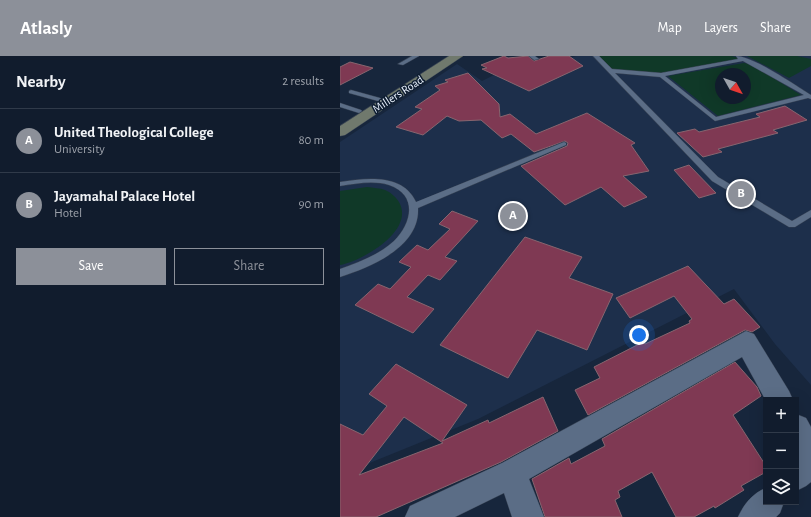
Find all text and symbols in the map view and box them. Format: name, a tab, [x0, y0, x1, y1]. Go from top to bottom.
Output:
text: Atlasly	[20, 19, 72, 38]
text: Map	[657, 21, 682, 35]
text: Layers	[704, 21, 738, 35]
text: Share	[760, 21, 791, 35]
north arrow	[715, 68, 751, 104]
text: Nearby	[16, 73, 66, 90]
street label: Millers Road	[370, 73, 426, 115]
text: 2 results	[282, 75, 324, 88]
text: United Theological College	[54, 125, 214, 140]
text: A	[25, 134, 33, 147]
text: 80 m	[298, 134, 324, 147]
text: University	[54, 143, 105, 156]
pin: B	[728, 179, 754, 209]
text: Jayamahal Palace Hotel	[54, 189, 195, 204]
text: B	[25, 198, 33, 211]
text: 90 m	[298, 198, 324, 211]
pin: A	[500, 201, 526, 231]
text: Hotel	[54, 207, 82, 220]
button: Save	[16, 248, 166, 285]
button: Share	[174, 248, 324, 285]
your location	[629, 325, 649, 345]
map controls	[763, 397, 799, 505]
button: +	[763, 397, 799, 433]
button: −	[763, 433, 799, 469]
button: layers	[763, 469, 799, 505]

